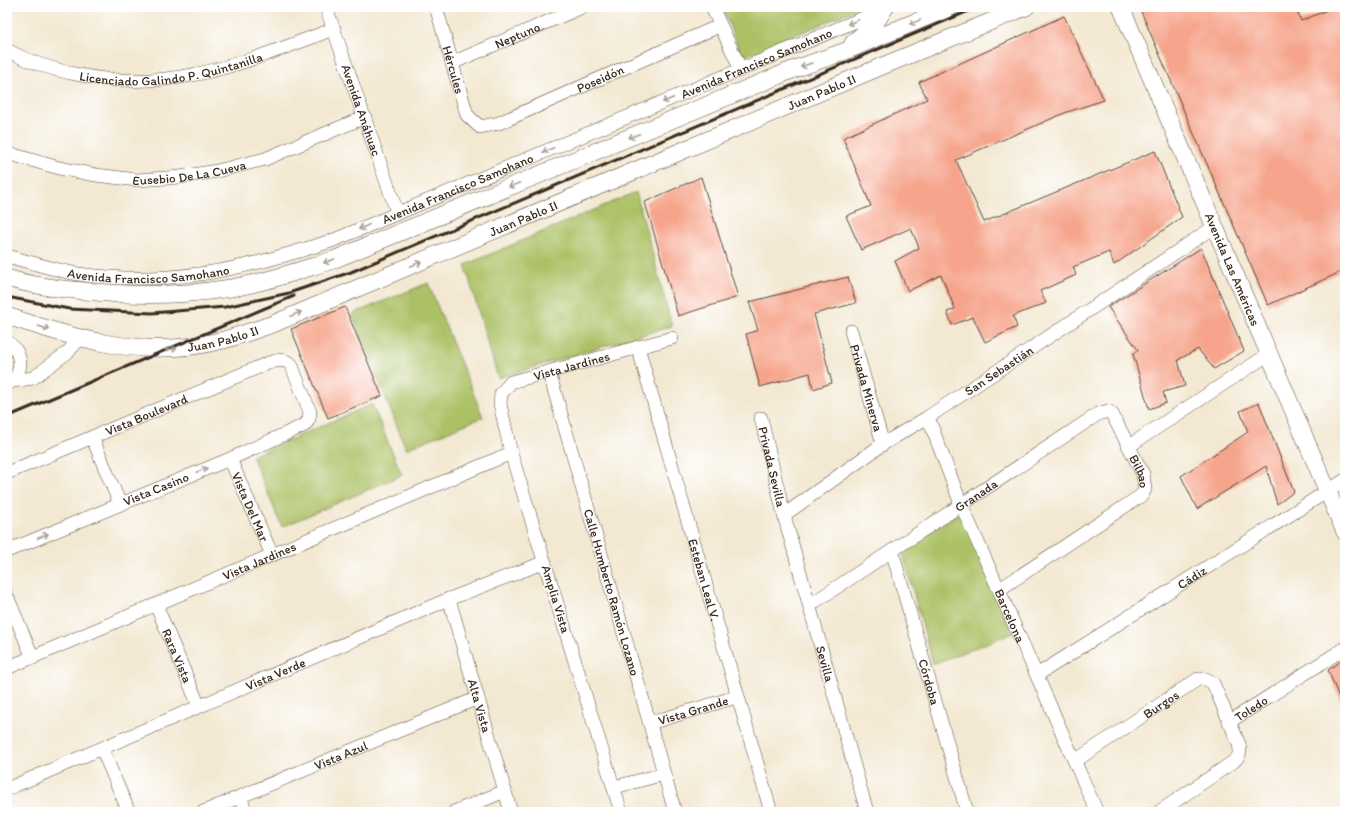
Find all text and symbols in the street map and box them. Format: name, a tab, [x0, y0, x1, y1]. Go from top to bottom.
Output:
street label: Neptuno	[492, 18, 543, 51]
one-way arrow	[847, 19, 859, 27]
one-way arrow	[909, 19, 921, 26]
street label: Avenida Francisco Samohano	[678, 24, 834, 101]
street label: Hércules	[440, 44, 468, 95]
street label: Licenciado Galindo P. Quintanilla	[78, 48, 265, 88]
street label: Poseidón	[574, 61, 627, 95]
street label: Avenida Anáhuac	[339, 62, 385, 158]
one-way arrow	[800, 62, 812, 70]
street label: Juan Pablo II	[785, 71, 858, 113]
one-way arrow	[663, 97, 675, 104]
one-way arrow	[628, 132, 640, 140]
one-way arrow	[543, 146, 555, 154]
street label: Avenida Francisco Samohano	[380, 150, 536, 227]
street label: Eusebio De La Cueva	[132, 156, 248, 188]
one-way arrow	[508, 182, 520, 190]
street label: Juan Pablo II	[487, 197, 560, 239]
street label: Avenida Las Américas	[1202, 210, 1264, 328]
one-way arrow	[358, 224, 370, 231]
one-way arrow	[322, 258, 335, 265]
one-way arrow	[409, 260, 421, 267]
street label: Avenida Francisco Samohano	[66, 262, 231, 286]
one-way arrow	[290, 310, 302, 318]
street label: Juan Pablo II	[187, 322, 260, 354]
one-way arrow	[37, 325, 50, 332]
street label: Privada Minerva	[848, 342, 887, 433]
street label: San Sebastián	[961, 342, 1036, 398]
one-way arrow	[164, 345, 177, 352]
street label: Vista Jardines	[532, 348, 611, 383]
street label: Vista Boulevard	[103, 391, 189, 438]
street label: Privada Sevilla	[756, 425, 789, 509]
street label: Bilbao	[1127, 452, 1152, 489]
one-way arrow	[195, 466, 207, 474]
street label: Vista Casino	[121, 469, 191, 509]
street label: Vista Del Mar	[229, 470, 273, 544]
street label: Granada	[952, 475, 1000, 515]
street label: Calle Humberto Ramón Lozano	[581, 507, 643, 678]
one-way arrow	[37, 532, 49, 540]
street label: Esteban Leal V.	[686, 537, 723, 622]
street label: Vista Jardines	[220, 538, 298, 583]
street label: Cádiz	[1174, 562, 1209, 592]
street label: Amplia Vista	[539, 563, 574, 635]
street label: Barcelona	[992, 587, 1029, 645]
street label: Rara Vista	[159, 626, 196, 685]
street label: Sevilla	[813, 644, 838, 684]
street label: Vista Verde	[243, 654, 307, 693]
street label: Córdoba	[916, 657, 943, 707]
street label: Alta Vista	[465, 677, 495, 734]
street label: Burgos	[1140, 686, 1182, 721]
street label: Vista Grande	[656, 692, 730, 728]
street label: Toledo	[1232, 692, 1271, 724]
street label: Vista Azul	[312, 737, 370, 773]

